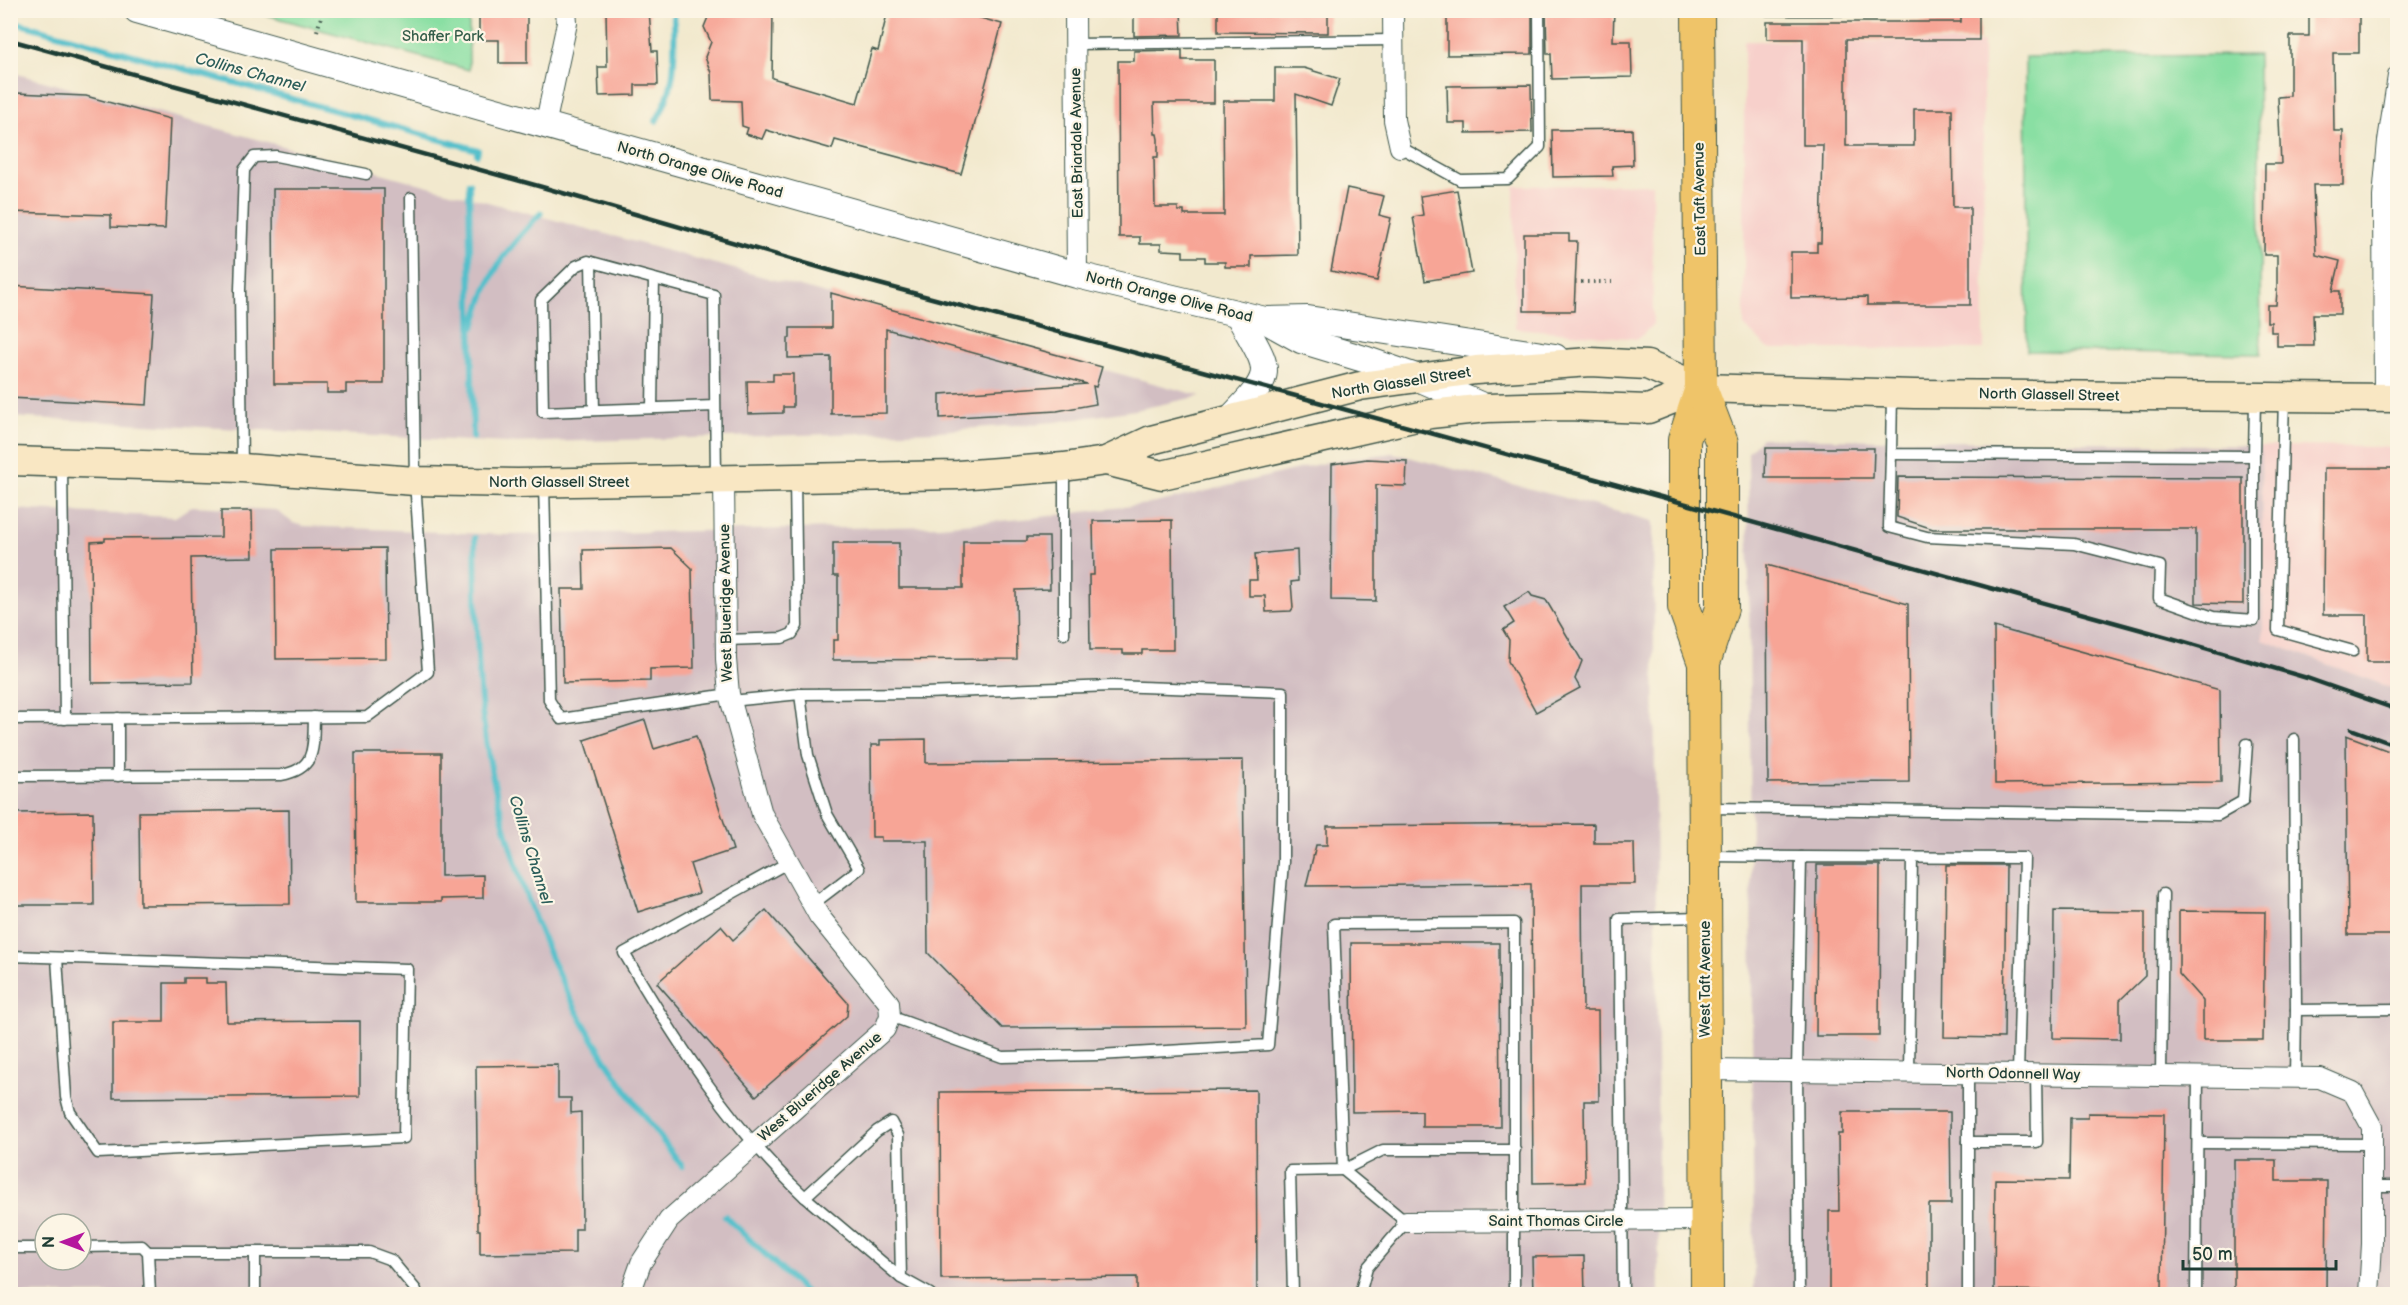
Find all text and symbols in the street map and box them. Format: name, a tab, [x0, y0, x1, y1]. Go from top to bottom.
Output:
park label: Shaffer Park	[402, 27, 485, 46]
water label: Collins Channel	[193, 49, 308, 97]
street label: East Briardale Avenue	[1066, 67, 1088, 219]
street label: North Orange Olive Road	[615, 137, 785, 203]
street label: East Taft Avenue	[1690, 142, 1710, 256]
street label: North Orange Olive Road	[1084, 267, 1254, 327]
street label: North Glassell Street	[1330, 363, 1472, 403]
street label: North Glassell Street	[1979, 384, 2120, 406]
street label: North Glassell Street	[489, 473, 630, 492]
street label: West Blueridge Avenue	[715, 524, 737, 682]
water label: Collins Channel	[504, 793, 556, 908]
street label: West Taft Avenue	[1696, 920, 1715, 1037]
street label: West Blueridge Avenue	[754, 1028, 886, 1146]
street label: North Odonnell Way	[1945, 1063, 2081, 1085]
north arrow	[33, 1212, 93, 1272]
street label: Saint Thomas Circle	[1489, 1212, 1624, 1231]
scale bar	[2183, 1233, 2336, 1271]
text: N	[40, 1236, 59, 1248]
text: 50 m	[2192, 1244, 2233, 1265]

